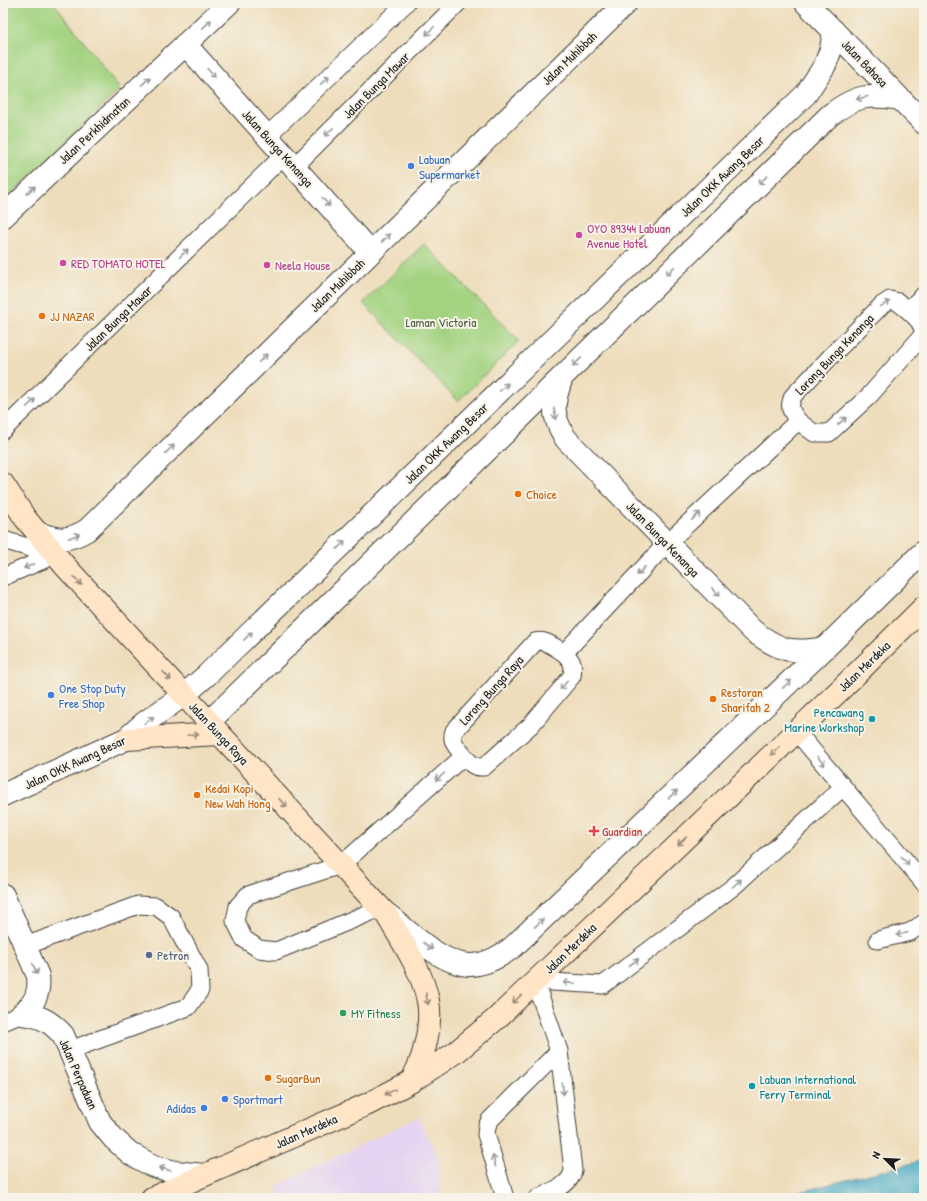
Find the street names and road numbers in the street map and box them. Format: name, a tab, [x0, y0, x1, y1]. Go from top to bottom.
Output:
street label: Jalan Muhibbah	[538, 27, 601, 89]
street label: Jalan Bahasa	[838, 35, 892, 91]
street label: Jalan Bunga Mawar	[339, 48, 413, 122]
street label: Jalan Perkhidmatan	[54, 92, 134, 168]
street label: Jalan Bunga Kenanga	[238, 105, 318, 191]
street label: Jalan OKK Awang Besar	[676, 131, 768, 221]
street label: Jalan Muhibbah	[306, 254, 369, 316]
street label: Jalan Bunga Mawar	[80, 281, 156, 355]
street label: Lorong Bunga Kenanga	[791, 310, 877, 398]
street label: Jalan OKK Awang Besar	[400, 398, 492, 488]
street label: Jalan Bunga Kenanga	[622, 497, 704, 581]
street label: Jalan Merdeka	[834, 637, 894, 695]
street label: Lorong Bunga Raya	[455, 651, 527, 729]
street label: Jalan Bunga Raya	[185, 697, 253, 769]
street label: Jalan OKK Awang Besar	[21, 731, 129, 793]
street label: Jalan Merdeka	[540, 919, 600, 977]
street label: Jalan Perpaduan	[55, 1036, 103, 1112]
street label: Jalan Merdeka	[272, 1109, 340, 1153]

